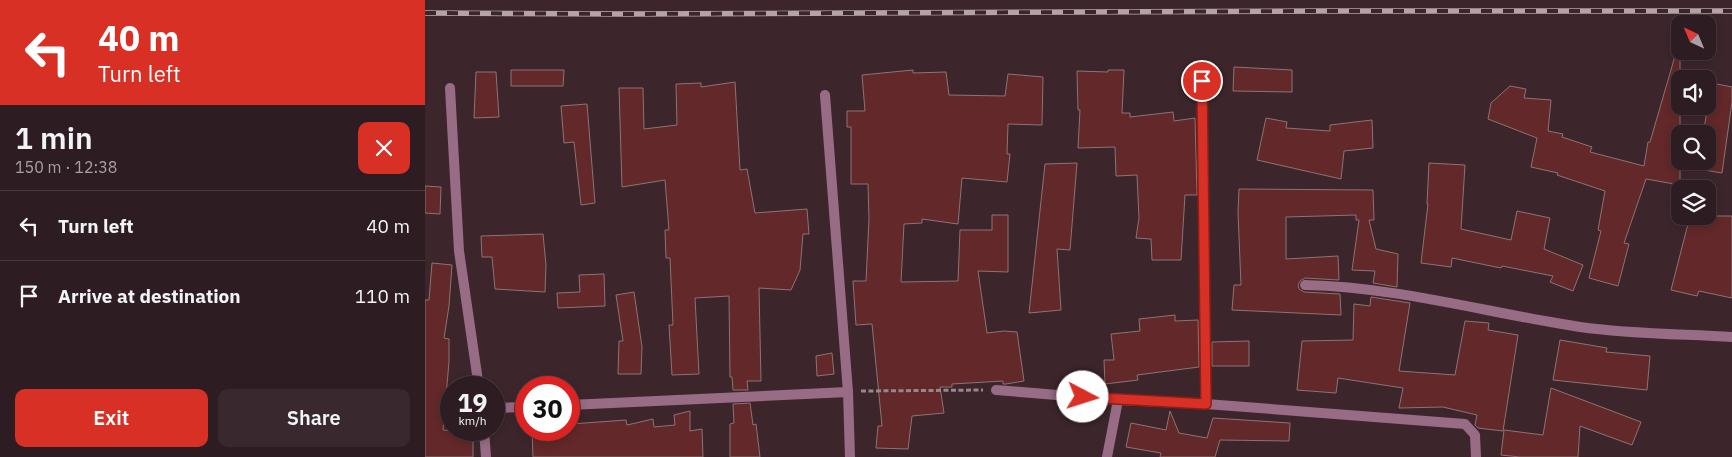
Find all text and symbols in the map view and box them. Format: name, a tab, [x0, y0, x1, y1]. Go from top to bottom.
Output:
text: 40 m	[98, 15, 180, 61]
north arrow	[1671, 15, 1716, 60]
map controls	[1671, 15, 1716, 225]
icon: left	[15, 20, 80, 85]
text: Turn left	[98, 59, 181, 88]
pin	[1181, 60, 1223, 102]
icon: arrive	[1188, 67, 1216, 95]
button: sound	[1671, 70, 1716, 115]
text: 1 min	[15, 118, 93, 157]
button: close	[358, 122, 410, 174]
button: search	[1671, 125, 1716, 170]
text: 150 m · 12:38	[15, 157, 117, 177]
button: layers	[1671, 180, 1716, 225]
icon: left	[15, 212, 43, 240]
text: Turn left	[58, 214, 134, 238]
text: 40 m	[366, 214, 410, 238]
icon: arrive	[15, 282, 43, 310]
text: Arrive at destination	[58, 284, 241, 308]
text: 110 m	[355, 284, 410, 308]
position arrow	[1056, 370, 1108, 422]
speed limit sign: 30	[515, 376, 580, 441]
text: 19	[457, 386, 488, 419]
button: Exit	[15, 389, 208, 447]
button: Share	[218, 389, 410, 447]
text: km/h	[458, 413, 487, 428]

